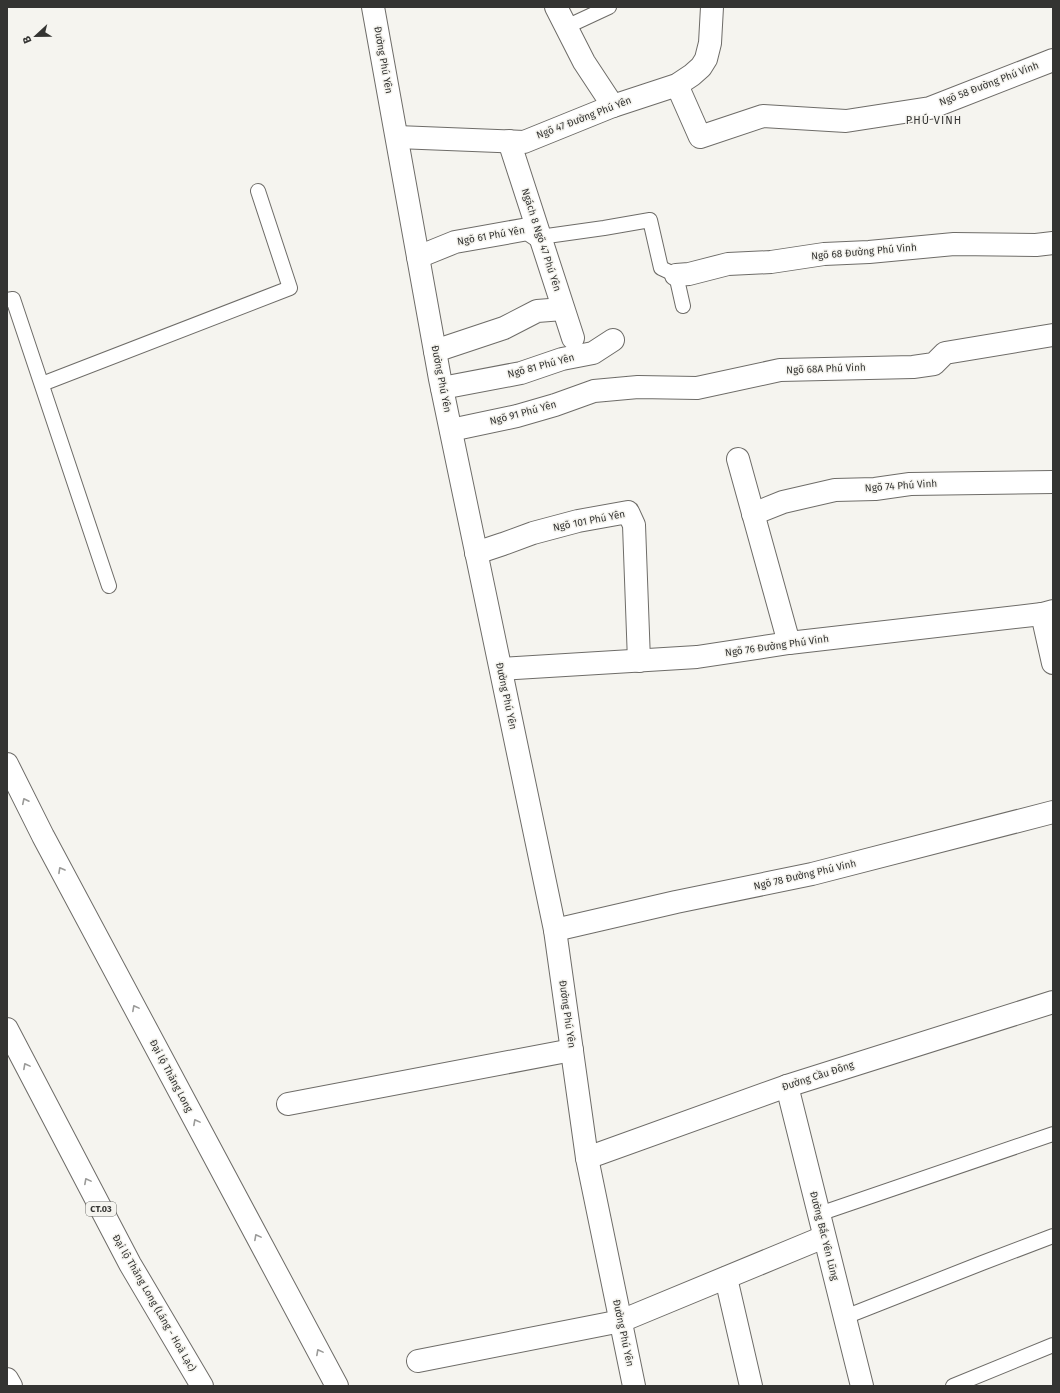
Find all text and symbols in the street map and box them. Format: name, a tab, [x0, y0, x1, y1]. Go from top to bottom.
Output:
north arrow	[16, 16, 56, 56]
street label: Đường Phú Yên	[371, 25, 396, 95]
text: B	[20, 34, 34, 45]
street label: Ngõ 58 Đường Phú Vinh	[937, 59, 1040, 109]
street label: Ngõ 47 Đường Phú Yên	[534, 93, 633, 142]
district label: PHÚ VINH	[906, 113, 962, 127]
street label: Ngách 8 Ngõ 47 Phú Yên	[519, 187, 564, 293]
street label: Ngõ 61 Phú Yên	[456, 223, 526, 248]
street label: Ngõ 68 Đường Phú Vinh	[811, 240, 917, 263]
street label: Đường Phú Yên	[429, 344, 454, 414]
street label: Ngõ 81 Phú Yên	[506, 350, 576, 381]
street label: Ngõ 68A Phú Vinh	[786, 361, 866, 376]
street label: Ngõ 91 Phú Yên	[488, 397, 558, 428]
street label: Ngõ 74 Phú Vinh	[864, 476, 938, 495]
street label: Ngõ 101 Phú Yên	[552, 507, 626, 534]
street label: Ngõ 76 Đường Phú Vinh	[724, 632, 830, 659]
street label: Đường Phú Yên	[493, 661, 520, 731]
one-way arrow	[22, 798, 30, 805]
street label: Ngõ 78 Đường Phú Vinh	[752, 856, 857, 893]
one-way arrow	[59, 867, 66, 874]
street label: Đường Phú Yên	[556, 979, 579, 1049]
one-way arrow	[132, 1004, 140, 1012]
street label: Đại lộ Thăng Long	[147, 1038, 196, 1115]
street label: Đường Cầu Đông	[780, 1058, 856, 1093]
one-way arrow	[24, 1063, 31, 1070]
one-way arrow	[194, 1119, 201, 1126]
one-way arrow	[84, 1178, 91, 1186]
street label: Đường Bắc Yên Lũng	[807, 1190, 843, 1283]
road number: CT.03	[86, 1202, 116, 1216]
street label: Đại lộ Thăng Long (Láng - Hoà Lạc)	[110, 1232, 199, 1374]
one-way arrow	[255, 1234, 262, 1241]
street label: Đường Phú Yên	[610, 1298, 637, 1368]
one-way arrow	[316, 1348, 323, 1356]

